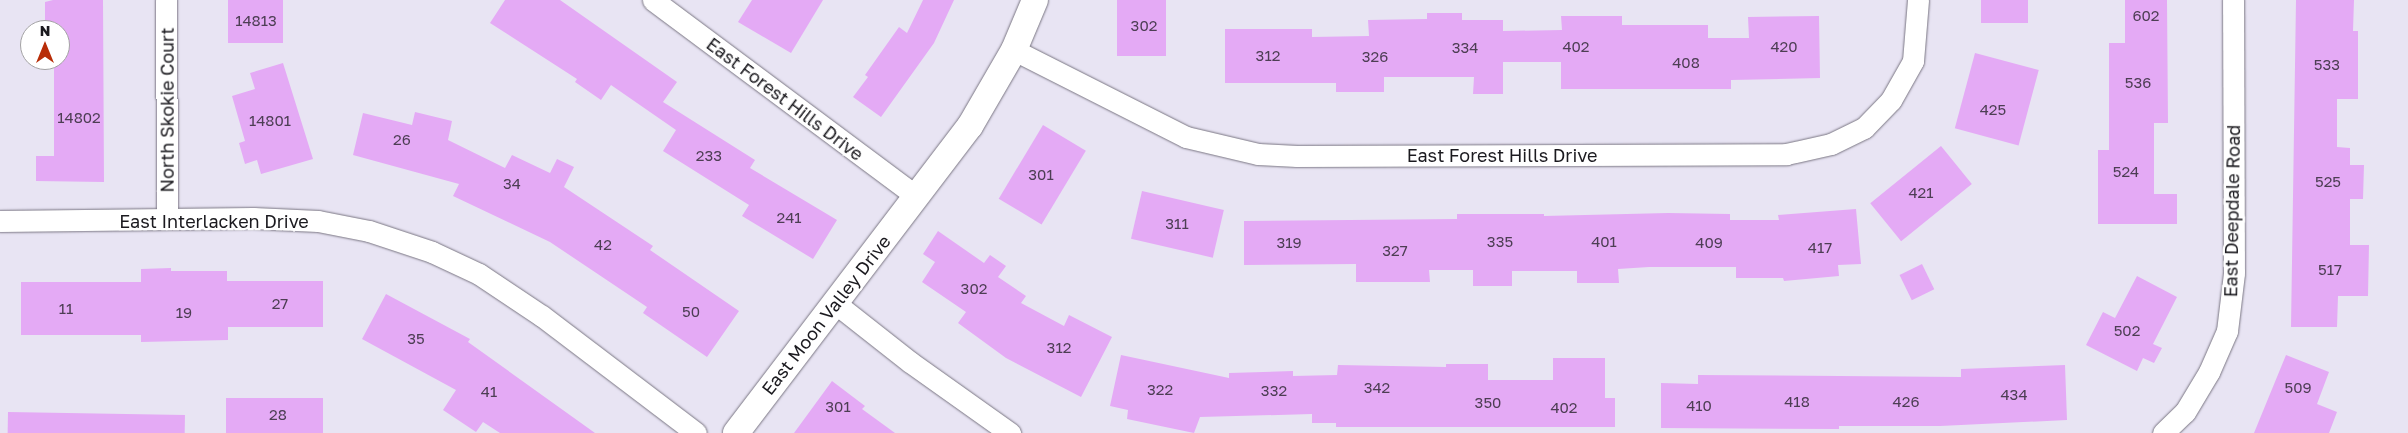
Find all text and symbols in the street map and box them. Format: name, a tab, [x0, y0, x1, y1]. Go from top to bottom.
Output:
house number: 602	[2132, 7, 2160, 25]
house number: 14813	[235, 12, 277, 30]
house number: 302	[1131, 17, 1157, 35]
north arrow	[20, 20, 70, 70]
text: N	[40, 22, 50, 39]
street label: North Skokie Court	[156, 27, 178, 193]
street label: East Forest Hills Drive	[702, 33, 868, 165]
house number: 402	[1562, 38, 1590, 56]
house number: 420	[1770, 38, 1798, 56]
house number: 334	[1452, 39, 1478, 57]
house number: 312	[1256, 47, 1280, 65]
house number: 326	[1362, 48, 1388, 66]
house number: 408	[1672, 54, 1700, 72]
house number: 533	[2314, 56, 2340, 74]
house number: 536	[2125, 74, 2151, 92]
house number: 425	[1980, 101, 2006, 119]
house number: 14802	[57, 109, 101, 127]
house number: 14801	[249, 112, 291, 130]
street label: East Deepdale Road	[2220, 125, 2244, 297]
house number: 26	[393, 131, 411, 149]
street label: East Forest Hills Drive	[1407, 144, 1597, 166]
house number: 233	[696, 147, 722, 165]
house number: 524	[2113, 163, 2139, 181]
house number: 301	[1028, 166, 1054, 184]
house number: 525	[2315, 173, 2341, 191]
house number: 34	[503, 175, 521, 193]
house number: 421	[1908, 184, 1934, 202]
house number: 241	[776, 209, 802, 227]
street label: East Interlacken Drive	[119, 210, 309, 232]
house number: 311	[1165, 215, 1189, 233]
street label: East Moon Valley Drive	[757, 231, 895, 399]
house number: 335	[1487, 233, 1513, 251]
house number: 401	[1591, 233, 1617, 251]
house number: 319	[1276, 234, 1302, 252]
house number: 409	[1695, 234, 1723, 252]
house number: 42	[594, 236, 612, 254]
house number: 417	[1808, 239, 1832, 257]
house number: 327	[1382, 242, 1408, 260]
house number: 517	[2318, 261, 2342, 279]
house number: 302	[961, 280, 987, 298]
house number: 27	[272, 295, 288, 313]
house number: 11	[59, 300, 73, 318]
house number: 50	[682, 303, 700, 321]
house number: 19	[176, 304, 192, 322]
house number: 502	[2114, 322, 2140, 340]
house number: 35	[407, 330, 425, 348]
house number: 312	[1047, 339, 1071, 357]
house number: 342	[1364, 379, 1390, 397]
house number: 509	[2284, 379, 2312, 397]
house number: 322	[1147, 381, 1173, 399]
house number: 332	[1261, 382, 1287, 400]
house number: 41	[481, 383, 497, 401]
house number: 434	[2000, 386, 2028, 404]
house number: 418	[1784, 393, 1810, 411]
house number: 426	[1893, 393, 1919, 411]
house number: 350	[1475, 394, 1501, 412]
house number: 410	[1686, 397, 1712, 415]
house number: 301	[825, 398, 851, 416]
house number: 402	[1550, 399, 1578, 417]
house number: 28	[269, 406, 287, 424]

